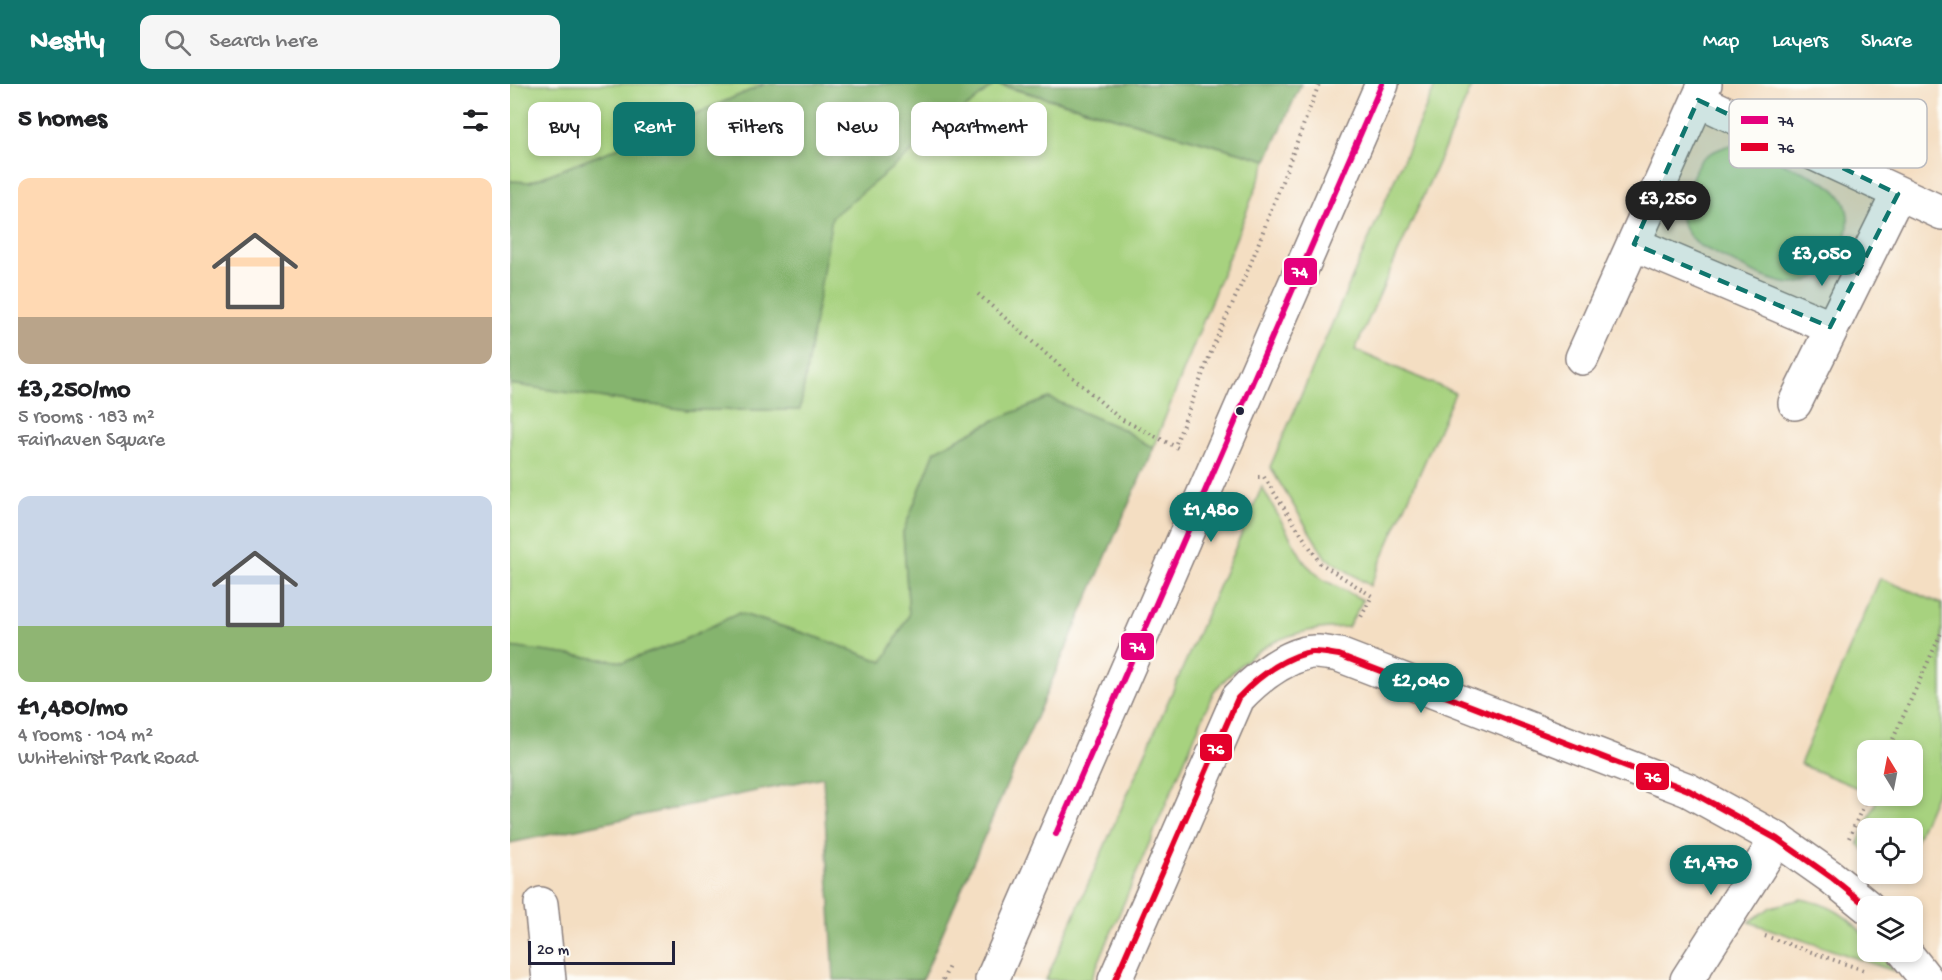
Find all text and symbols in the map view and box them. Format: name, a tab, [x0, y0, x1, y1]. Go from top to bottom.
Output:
search box	[140, 15, 560, 69]
text: Nestly	[30, 26, 104, 59]
icon: search	[161, 26, 194, 59]
text: Search here	[209, 29, 318, 55]
text: Map	[1703, 30, 1739, 55]
text: Layers	[1772, 30, 1828, 55]
text: Share	[1861, 30, 1912, 55]
legend	[1729, 99, 1927, 168]
chip: Buy	[528, 102, 601, 156]
chip: Rent	[613, 102, 695, 156]
chip: Filters	[707, 102, 804, 156]
chip: New	[816, 102, 899, 156]
chip: Apartment	[911, 102, 1047, 156]
icon: filters	[459, 104, 492, 137]
text: 5 homes	[18, 105, 107, 136]
text: 74	[1777, 114, 1794, 133]
text: 76	[1777, 141, 1795, 160]
pin: £3,250	[1619, 181, 1717, 232]
text: £3,250	[1639, 189, 1697, 212]
icon: home	[201, 217, 309, 325]
pin: £3,050	[1773, 236, 1871, 287]
text: £3,050	[1793, 244, 1851, 267]
line badge: 74	[1283, 257, 1318, 286]
text: 74	[1291, 265, 1308, 284]
text: £3,250/mo	[18, 376, 131, 407]
unlabelled marker	[1234, 405, 1246, 417]
text: 5 rooms · 183 m²	[18, 407, 155, 430]
text: Fairhaven Square	[18, 430, 165, 453]
pin: £1,480	[1162, 492, 1260, 543]
text: £1,480	[1183, 500, 1239, 523]
icon: home	[201, 535, 309, 643]
line badge: 74	[1120, 632, 1155, 661]
text: 74	[1129, 640, 1146, 659]
pin: £2,040	[1372, 663, 1470, 714]
text: £2,040	[1392, 671, 1450, 694]
text: £1,480/mo	[18, 694, 128, 725]
text: 4 rooms · 104 m²	[18, 725, 153, 748]
line badge: 76	[1199, 733, 1233, 762]
north arrow	[1857, 740, 1923, 806]
map controls	[1857, 740, 1923, 962]
text: 76	[1207, 742, 1225, 761]
text: Whitehirst Park Road	[18, 748, 198, 771]
line badge: 76	[1635, 762, 1670, 791]
text: 76	[1644, 770, 1662, 789]
button: locate	[1857, 818, 1923, 884]
pin: £1,470	[1662, 845, 1760, 896]
text: £1,470	[1684, 853, 1738, 876]
button: layers	[1857, 896, 1923, 962]
scale bar	[528, 938, 675, 966]
text: 20 m	[537, 942, 569, 961]

